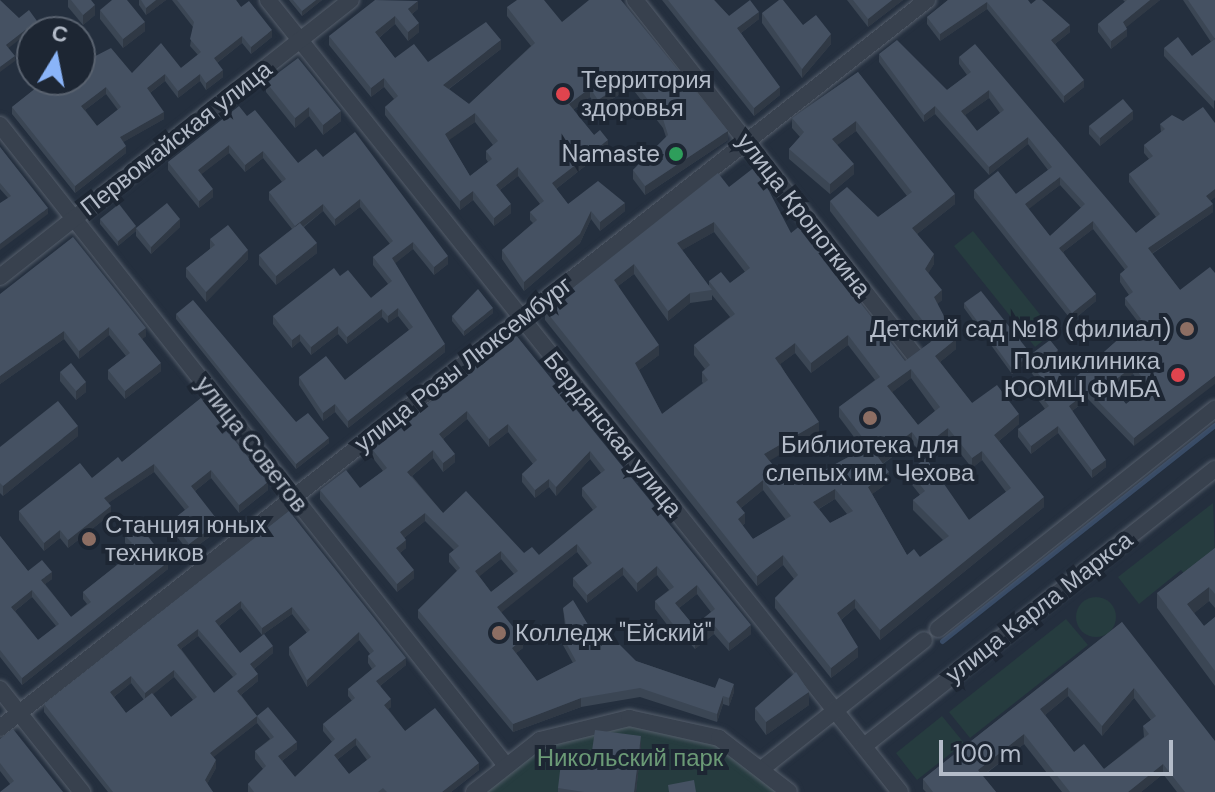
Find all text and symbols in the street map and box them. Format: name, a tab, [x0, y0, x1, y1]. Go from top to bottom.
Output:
north arrow	[16, 16, 96, 96]
text: С	[50, 18, 70, 49]
street label: Первомайская улица	[75, 54, 277, 222]
place label: Территория здоровья	[581, 66, 712, 122]
marker: Территория здоровья	[552, 83, 574, 105]
street label: улица Кропоткина	[731, 127, 877, 303]
place label: Namaste	[562, 140, 660, 168]
marker: Namaste	[667, 145, 685, 163]
street label: улица Розы Люксембург	[348, 270, 578, 458]
place label: Детский сад №18 (филиал)	[870, 315, 1171, 343]
marker: Детский сад №18 (филиал)	[1178, 320, 1196, 338]
street label: Бердянская улица	[538, 346, 688, 522]
place label: Поликлиника ЮОМЦ ФМБА	[1004, 347, 1160, 403]
marker: Поликлиника ЮОМЦ ФМБА	[1167, 364, 1189, 386]
street label: улица Советов	[190, 370, 314, 518]
marker: Библиотека для слепых им. Чехова	[861, 409, 879, 427]
place label: Библиотека для слепых им. Чехова	[766, 431, 974, 487]
place label: Станция юных техников	[105, 511, 267, 567]
street label: улица Карла Маркса	[940, 525, 1138, 689]
marker: Станция юных техников	[80, 530, 98, 548]
place label: Колледж "Ейский"	[515, 619, 712, 647]
marker: Колледж "Ейский"	[490, 624, 508, 642]
scale bar	[943, 724, 1177, 774]
text: 100 m	[953, 738, 1021, 769]
park label: Никольский парк	[537, 744, 723, 772]

